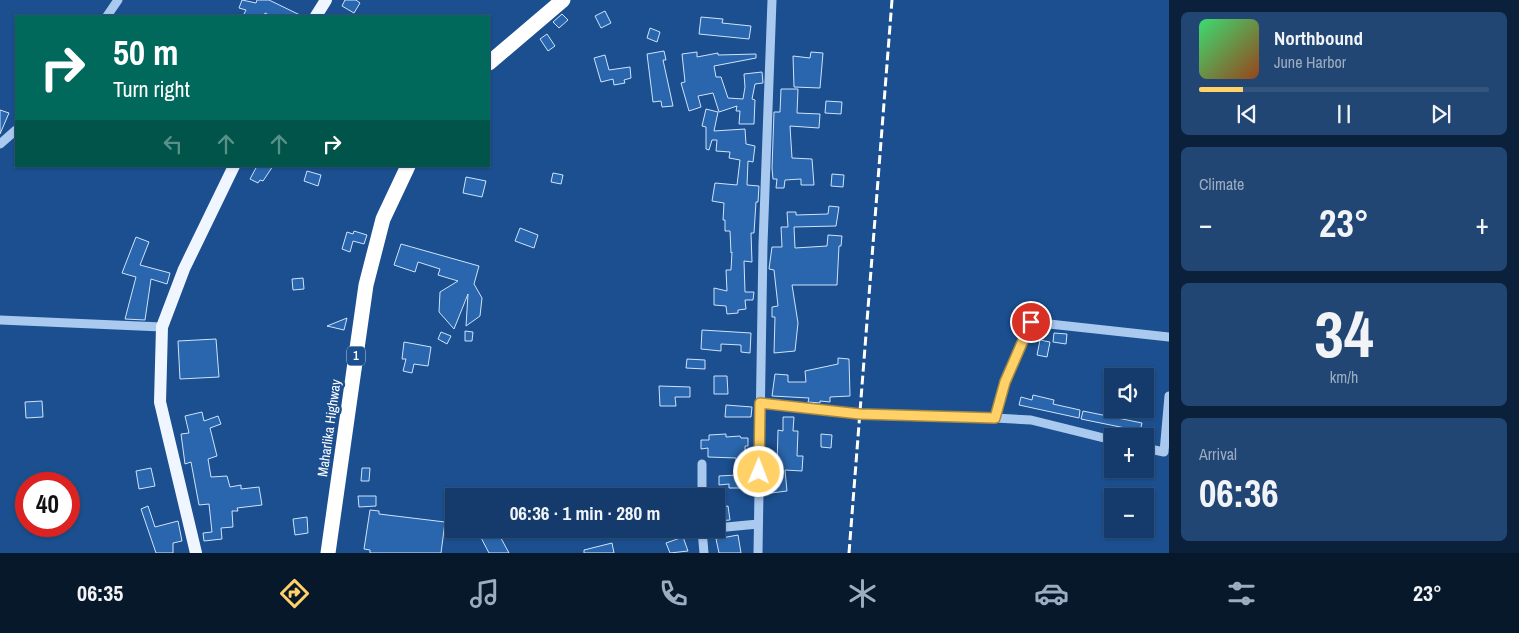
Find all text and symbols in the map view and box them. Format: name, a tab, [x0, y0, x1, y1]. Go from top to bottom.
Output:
text: Northbound	[1274, 25, 1363, 51]
text: 50 m	[113, 29, 178, 76]
icon: right	[30, 35, 95, 100]
text: June Harbor	[1274, 51, 1346, 73]
text: Turn right	[113, 74, 190, 104]
icon: previous	[1233, 100, 1261, 128]
icon: pause	[1330, 100, 1358, 128]
icon: next	[1427, 100, 1455, 128]
icon: left	[159, 130, 187, 158]
icon: ahead	[212, 130, 240, 158]
icon: ahead	[265, 130, 293, 158]
icon: right	[318, 130, 346, 158]
text: Climate	[1199, 173, 1244, 195]
text: 23°	[1319, 198, 1369, 249]
text: −	[1199, 205, 1212, 243]
text: +	[1476, 205, 1489, 243]
text: 34	[1314, 290, 1374, 377]
pin	[1010, 301, 1052, 343]
icon: arrive	[1017, 308, 1045, 336]
road number: 1	[347, 346, 365, 366]
text: km/h	[1330, 366, 1358, 388]
map controls	[1104, 368, 1154, 538]
button: sound	[1104, 368, 1154, 418]
street label: Maharlika Highway	[313, 378, 345, 478]
button: +	[1104, 428, 1154, 478]
text: Arrival	[1199, 443, 1237, 465]
position arrow	[732, 445, 784, 497]
text: 06:36	[1199, 468, 1279, 519]
speed limit sign: 40	[15, 472, 80, 537]
button: −	[1104, 488, 1154, 538]
text: 06:36 · 1 min · 280 m	[510, 500, 660, 526]
icon: directions	[277, 576, 312, 611]
icon: music	[467, 576, 502, 611]
icon: phone	[656, 576, 691, 611]
icon: climate	[845, 576, 880, 611]
icon: car	[1034, 576, 1069, 611]
icon: filters	[1224, 576, 1259, 611]
text: 06:35	[77, 578, 123, 608]
text: 23°	[1413, 578, 1442, 608]

